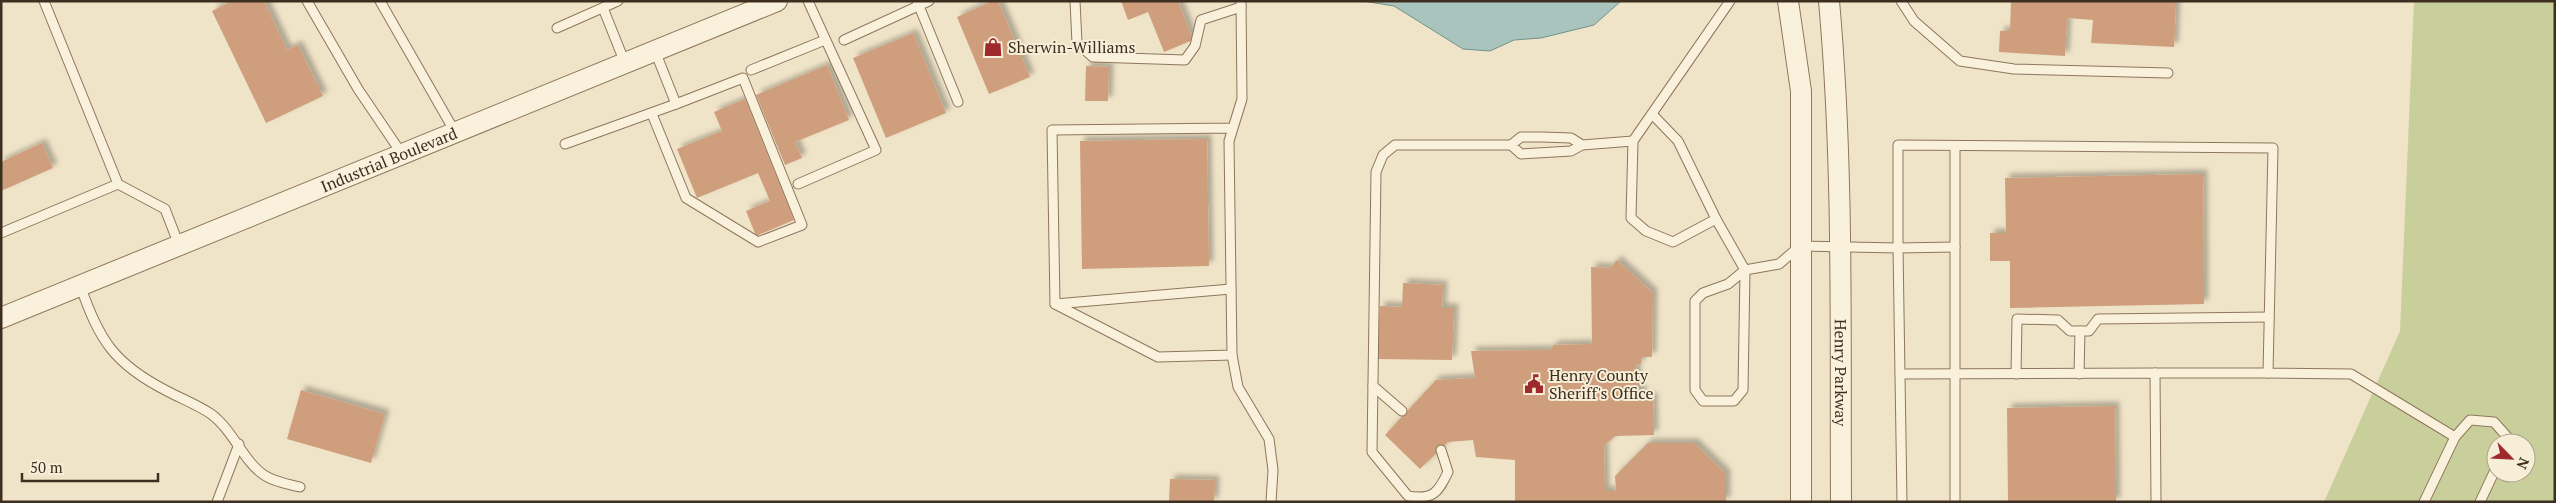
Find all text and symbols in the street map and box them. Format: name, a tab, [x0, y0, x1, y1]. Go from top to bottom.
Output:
shop icon: Sherwin-Williams	[982, 36, 1004, 58]
place label: Sherwin-Williams	[1008, 36, 1135, 58]
street label: Industrial Boulevard	[317, 122, 461, 197]
street label: Henry Parkway	[1830, 319, 1852, 427]
place label: Henry County Sheriff's Office	[1549, 364, 1654, 404]
public building icon: Henry County Sheriff's Office	[1523, 373, 1545, 395]
north arrow	[2486, 433, 2536, 483]
scale bar	[22, 450, 159, 482]
text: N	[2512, 455, 2534, 473]
text: 50 m	[30, 457, 63, 477]

